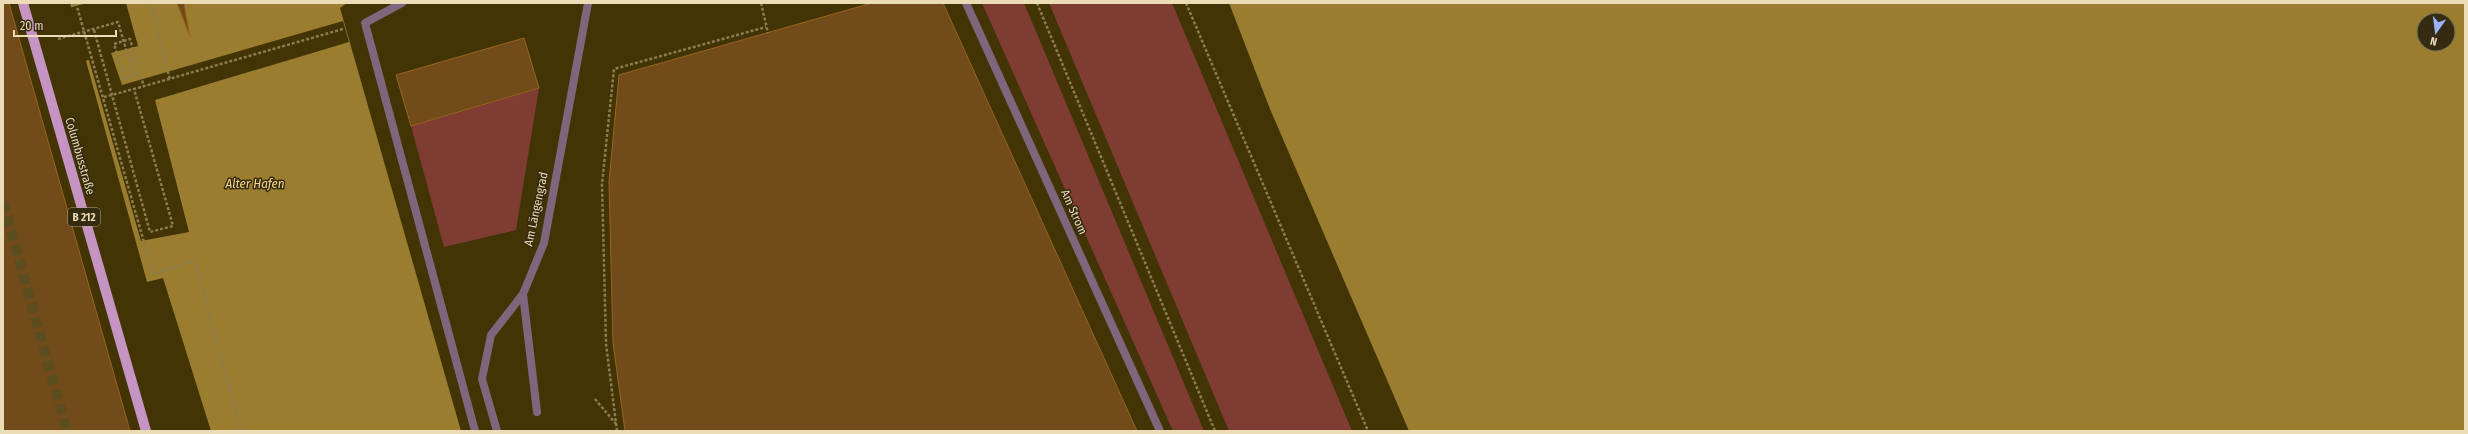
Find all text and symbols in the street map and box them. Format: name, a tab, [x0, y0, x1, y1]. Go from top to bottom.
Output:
scale bar	[14, 12, 116, 38]
north arrow	[2416, 12, 2456, 52]
text: 20 m	[20, 19, 44, 33]
text: N	[2429, 34, 2438, 48]
street label: Columbusstraße	[62, 116, 98, 196]
street label: Am Längengrad	[521, 171, 551, 247]
water label: Alter Hafen	[224, 176, 285, 191]
street label: Am Strom	[1058, 187, 1090, 237]
road number: B 212	[68, 208, 100, 226]

